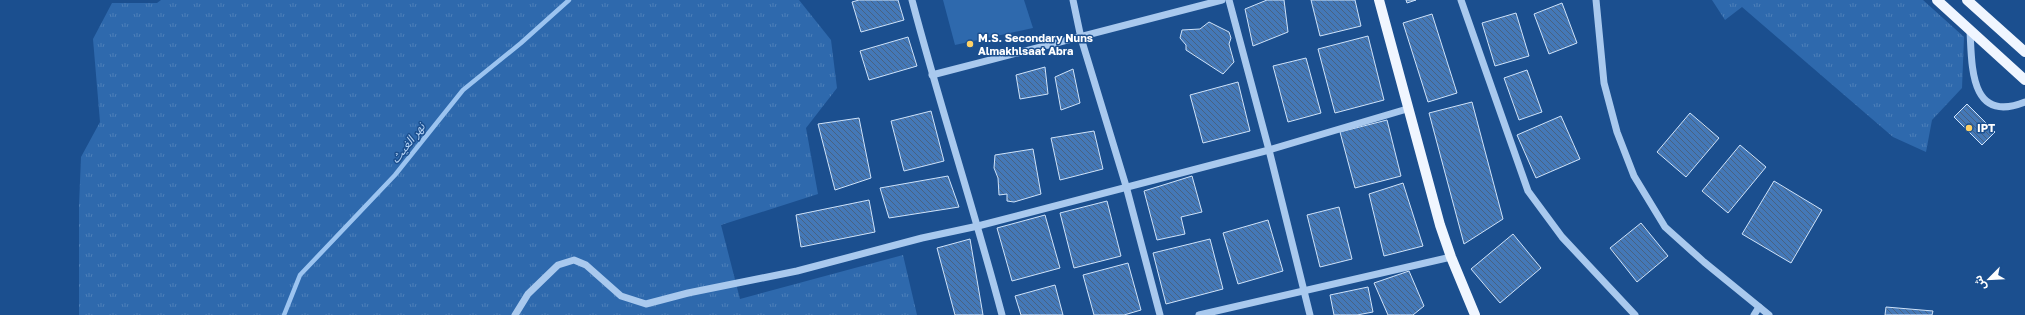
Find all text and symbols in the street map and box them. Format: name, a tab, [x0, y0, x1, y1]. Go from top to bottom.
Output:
place label: M.S. Secondary Nuns Almakhlsaat Abra	[978, 31, 1093, 57]
marker: M.S. Secondary Nuns Almakhlsaat Abra	[965, 39, 975, 49]
water label: نهر الغيث	[387, 119, 429, 166]
place label: IPT	[1977, 121, 1995, 134]
marker: IPT	[1964, 123, 1974, 133]
north arrow	[1969, 259, 2009, 299]
text: ش	[1970, 273, 1989, 293]

